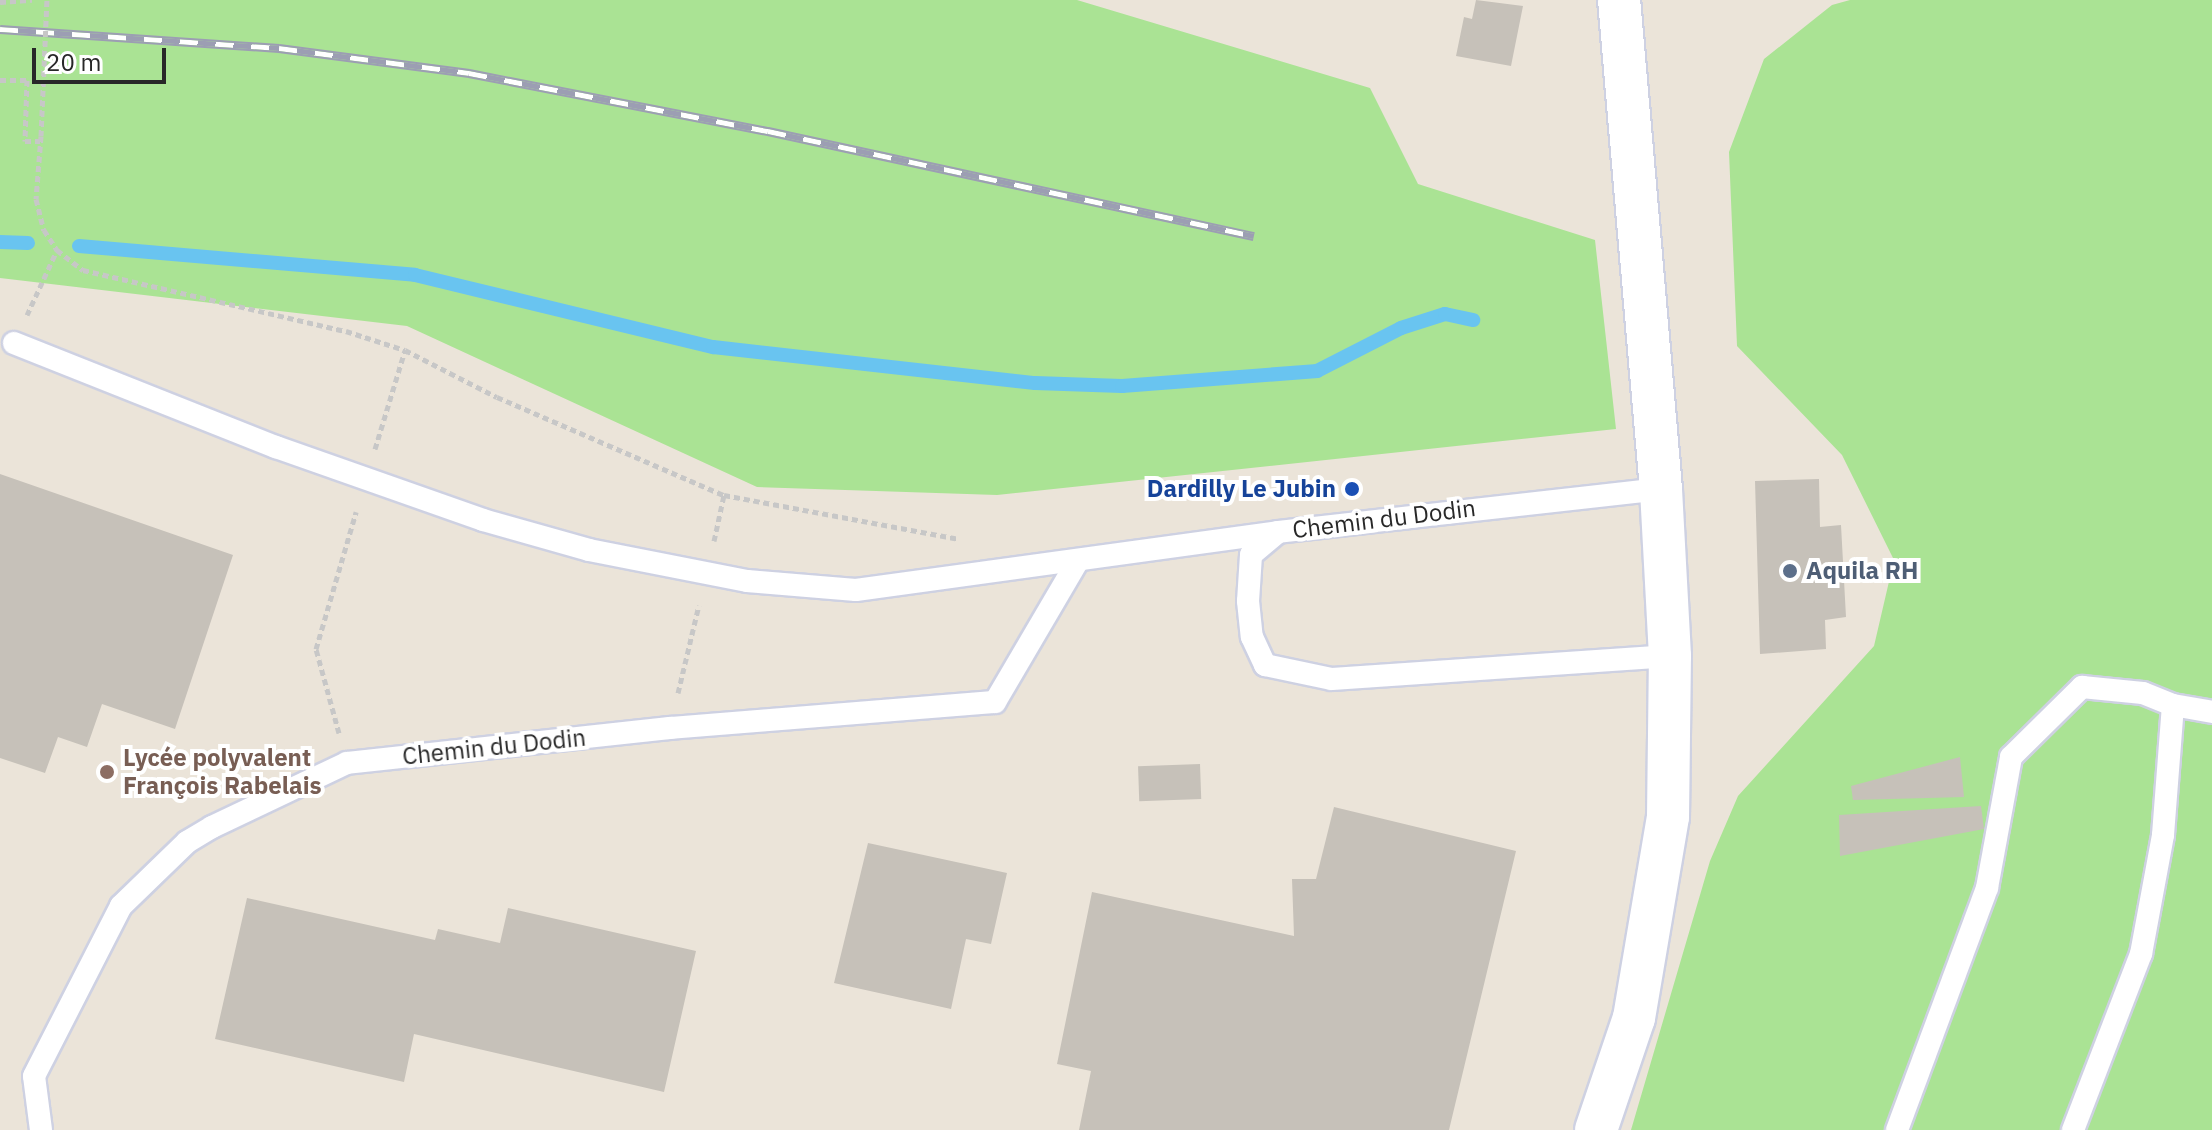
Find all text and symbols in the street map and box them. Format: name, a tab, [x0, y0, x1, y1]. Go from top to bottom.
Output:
scale bar	[36, 32, 170, 82]
text: 20 m	[46, 46, 101, 78]
place label: Dardilly Le Jubin	[1147, 475, 1336, 503]
marker: Dardilly Le Jubin	[1343, 480, 1361, 498]
street label: Chemin du Dodin	[1291, 493, 1477, 545]
place label: Aquila RH	[1806, 557, 1918, 585]
marker: Aquila RH	[1781, 562, 1799, 580]
street label: Chemin du Dodin	[401, 723, 587, 771]
place label: Lycée polyvalent François Rabelais	[123, 744, 322, 800]
marker: Lycée polyvalent François Rabelais	[98, 763, 116, 781]

